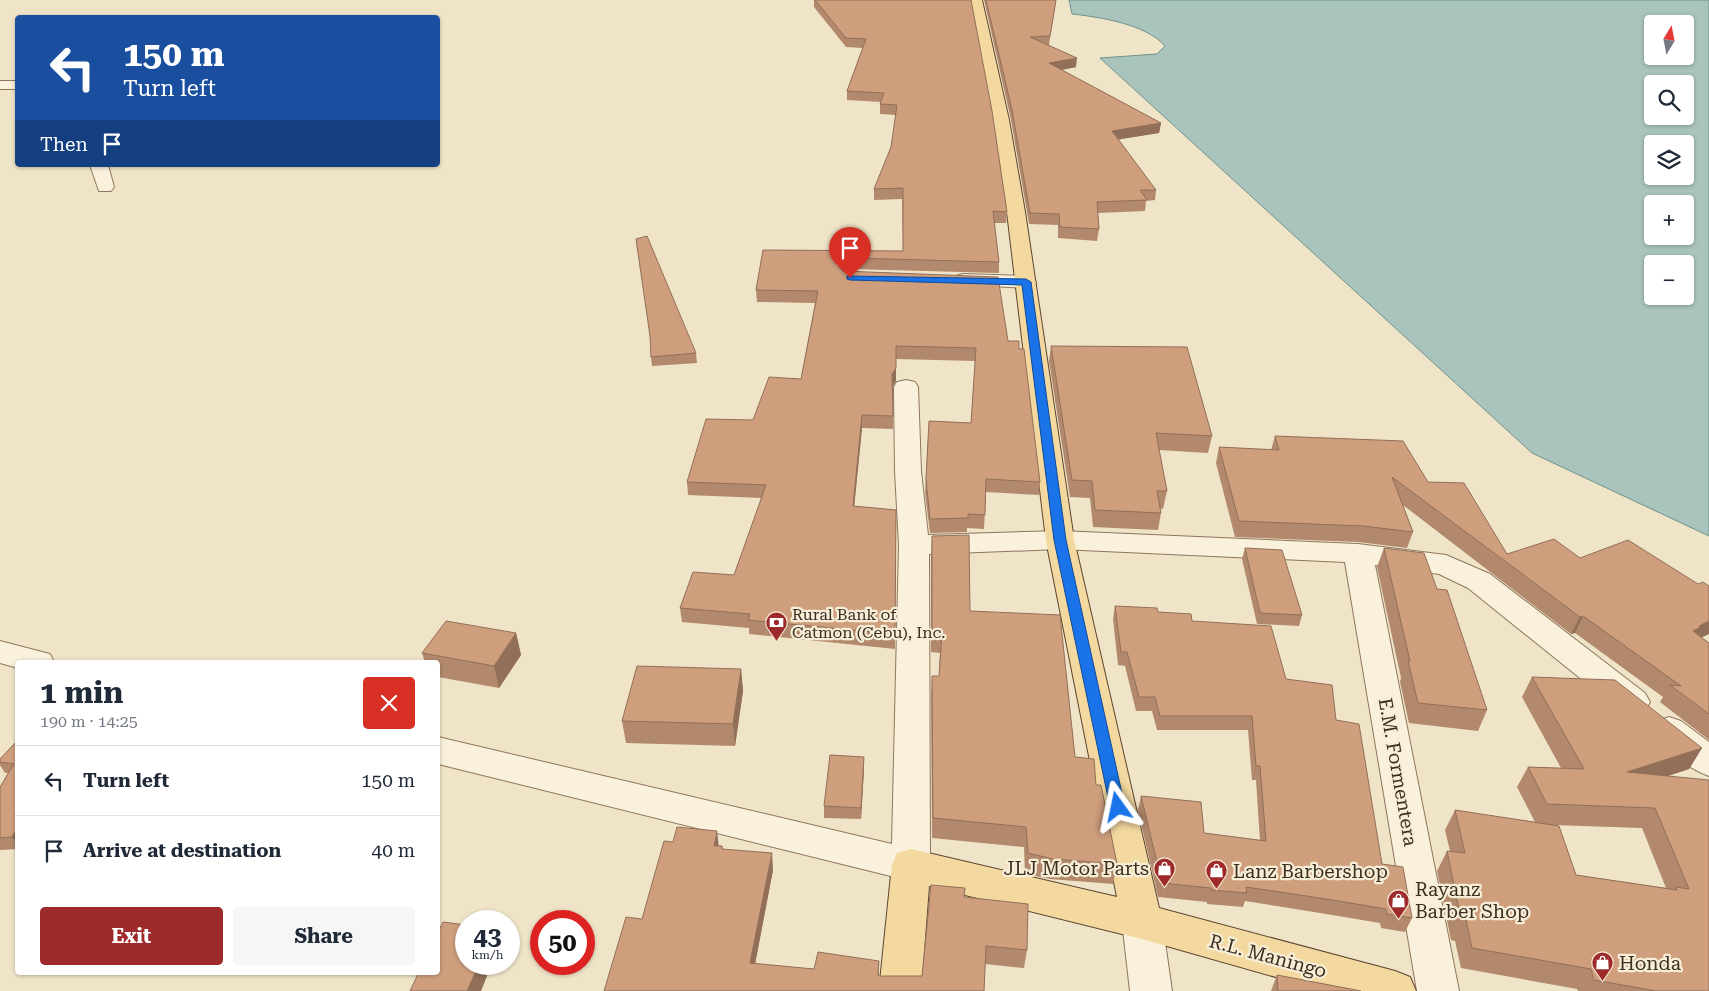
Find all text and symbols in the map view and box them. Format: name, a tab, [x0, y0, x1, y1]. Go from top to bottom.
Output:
north arrow	[1644, 15, 1694, 65]
map controls	[1644, 15, 1694, 305]
text: 150 m	[123, 34, 224, 75]
icon: left	[40, 35, 105, 100]
button: search	[1644, 75, 1694, 125]
text: Turn left	[123, 76, 216, 101]
icon: arrive	[98, 130, 126, 158]
text: Then	[40, 133, 88, 156]
button: layers	[1644, 135, 1694, 185]
button: +	[1644, 195, 1694, 245]
pin	[829, 227, 871, 278]
icon: arrive	[836, 234, 864, 262]
button: −	[1644, 255, 1694, 305]
place label: Rural Bank of Catmon (Cebu), Inc.	[792, 605, 945, 642]
bank icon: Rural Bank of Catmon (Cebu), Inc.	[764, 611, 788, 642]
text: 1 min	[40, 675, 123, 710]
button: close	[363, 677, 415, 729]
street label: E.M. Formentera	[1374, 696, 1422, 849]
text: 190 m · 14:25	[40, 712, 138, 731]
icon: left	[40, 767, 68, 795]
text: Turn left	[83, 769, 169, 792]
text: 150 m	[361, 769, 415, 792]
position arrow	[1091, 780, 1143, 832]
icon: arrive	[40, 837, 68, 865]
text: Arrive at destination	[83, 839, 281, 862]
text: 40 m	[372, 839, 415, 862]
shop icon: JLJ Motor Parts	[1153, 856, 1177, 887]
place label: JLJ Motor Parts	[1004, 857, 1149, 880]
shop icon: Lanz Barbershop	[1205, 859, 1229, 890]
place label: Lanz Barbershop	[1233, 860, 1388, 883]
place label: Rayanz Barber Shop	[1415, 878, 1529, 923]
shop icon: Rayanz Barber Shop	[1387, 888, 1411, 919]
button: Exit	[40, 907, 223, 965]
button: Share	[233, 907, 415, 965]
speed limit sign: 50	[530, 910, 595, 975]
text: 43	[473, 922, 502, 951]
street label: R.L. Maningo	[1207, 929, 1329, 983]
text: km/h	[471, 948, 504, 962]
shop icon: Honda	[1591, 951, 1615, 982]
place label: Honda	[1619, 952, 1682, 975]

